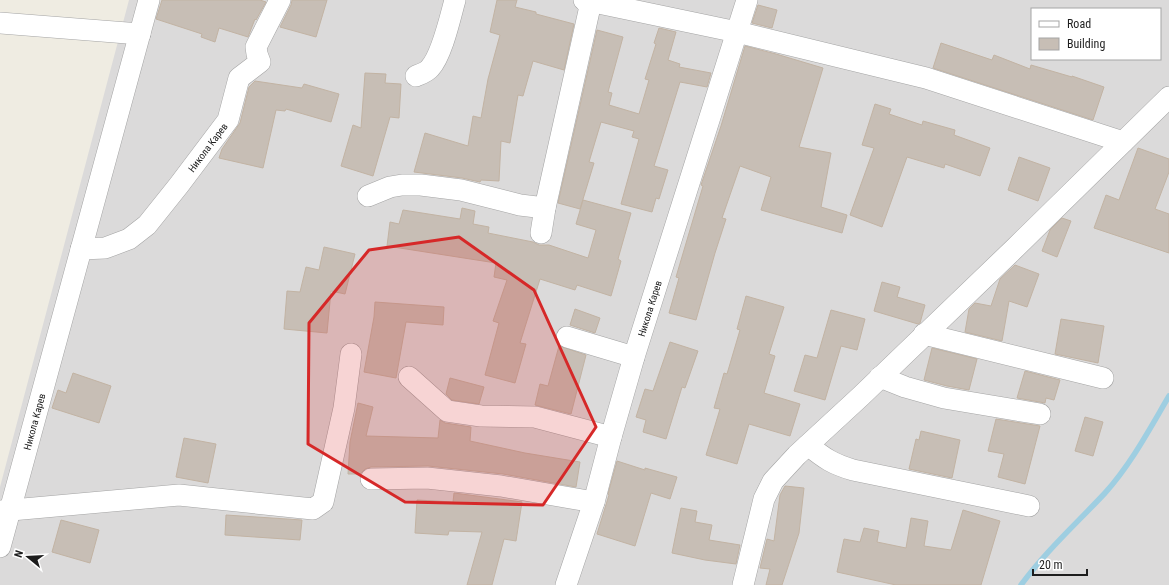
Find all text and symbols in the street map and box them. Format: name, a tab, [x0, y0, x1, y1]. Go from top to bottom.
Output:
legend	[1031, 8, 1161, 60]
text: Road	[1067, 17, 1091, 31]
text: Building	[1067, 37, 1105, 51]
street label: Никола Карев	[186, 121, 229, 174]
street label: Никола Карев	[635, 279, 663, 338]
street label: Никола Карев	[21, 392, 47, 451]
north arrow	[8, 537, 48, 577]
text: N	[12, 549, 26, 559]
scale bar	[1033, 551, 1087, 577]
text: 20 m	[1039, 558, 1063, 572]

